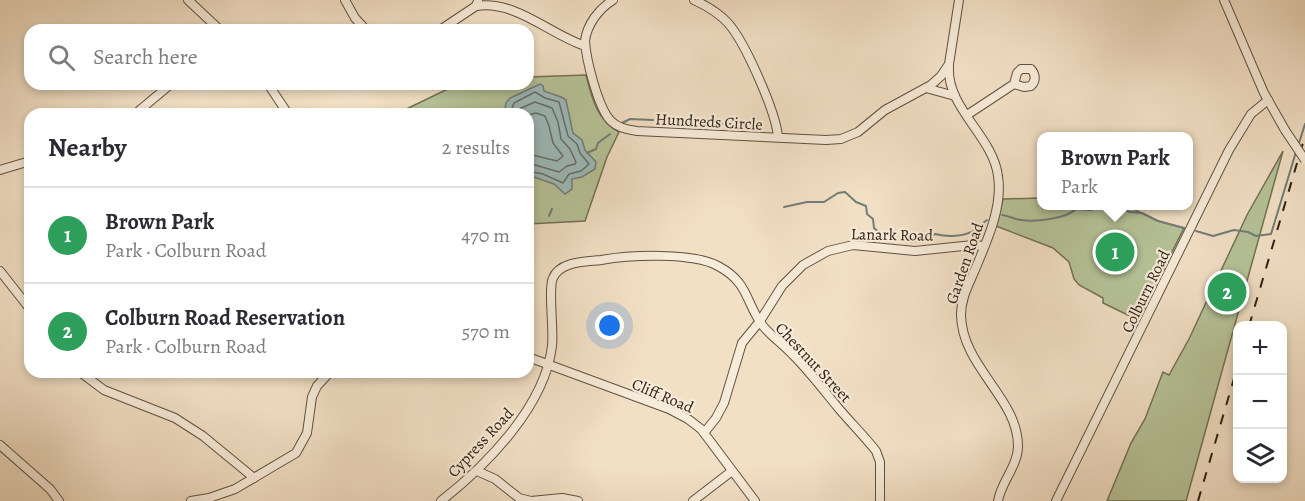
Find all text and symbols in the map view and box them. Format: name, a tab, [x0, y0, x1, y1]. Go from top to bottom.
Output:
search box	[24, 24, 534, 90]
icon: search	[45, 41, 78, 74]
text: Search here	[93, 42, 198, 72]
street label: Hundreds Circle	[655, 108, 763, 136]
text: Nearby	[48, 130, 127, 165]
popup	[1037, 132, 1193, 210]
text: 2 results	[442, 134, 510, 161]
text: Brown Park	[1060, 143, 1170, 173]
text: Park	[1060, 173, 1098, 200]
text: Brown Park	[105, 207, 214, 237]
street label: Garden Road	[941, 219, 989, 307]
text: 1	[64, 222, 71, 249]
text: 470 m	[461, 222, 510, 249]
street label: Lanark Road	[851, 223, 934, 247]
pin: 1	[1096, 230, 1134, 274]
text: Park · Colburn Road	[105, 237, 267, 264]
street label: Colburn Road	[1116, 246, 1176, 337]
pin: 2	[1208, 270, 1246, 314]
text: Colburn Road Reservation	[105, 303, 345, 333]
your location	[595, 311, 624, 340]
text: 2	[63, 318, 72, 345]
text: 570 m	[462, 318, 510, 345]
street label: Chestnut Street	[770, 318, 856, 408]
map controls	[1233, 321, 1287, 483]
button: +	[1233, 321, 1287, 375]
text: Park · Colburn Road	[105, 333, 267, 360]
street label: Cliff Road	[628, 373, 697, 419]
button: −	[1233, 375, 1287, 429]
street label: Cypress Road	[443, 403, 519, 482]
button: layers	[1233, 429, 1287, 483]

